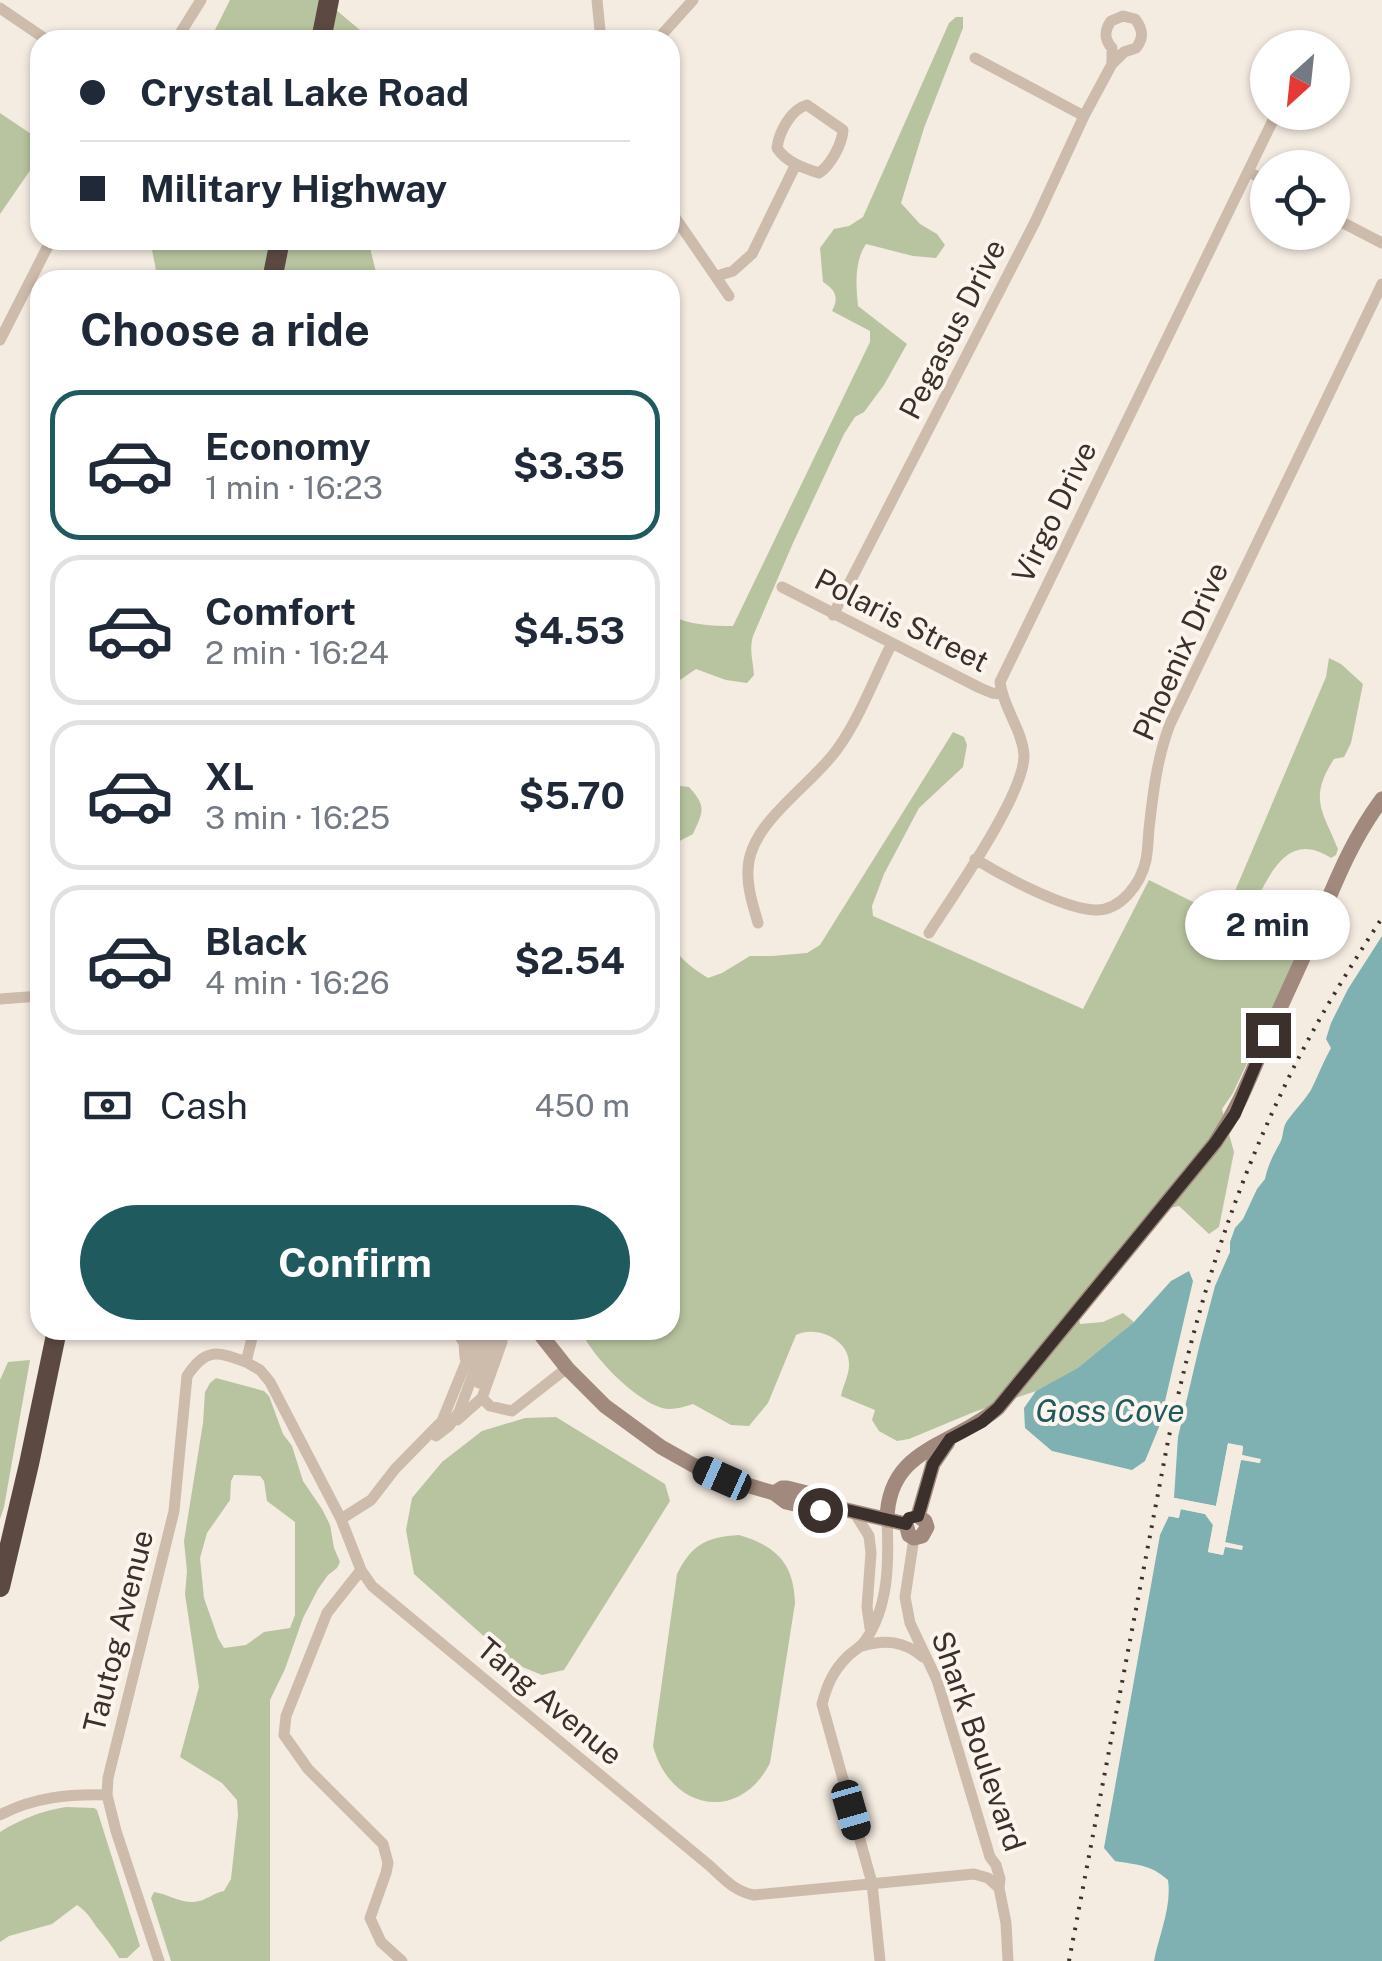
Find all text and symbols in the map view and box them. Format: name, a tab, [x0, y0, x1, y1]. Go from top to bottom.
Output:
north arrow	[1250, 30, 1350, 130]
map controls	[1250, 30, 1350, 250]
text: Crystal Lake Road	[140, 70, 469, 115]
button: locate	[1250, 150, 1350, 250]
text: Military Highway	[140, 166, 447, 211]
street label: Pegasus Drive	[891, 233, 1013, 425]
text: Choose a ride	[80, 303, 370, 356]
icon: car	[85, 420, 175, 510]
text: Economy	[205, 424, 371, 469]
street label: Virgo Drive	[1004, 435, 1104, 589]
text: $3.35	[513, 443, 625, 488]
text: 1 min · 16:23	[205, 469, 383, 506]
street label: Phoenix Drive	[1125, 556, 1235, 746]
street label: Polaris Street	[809, 561, 995, 679]
icon: car	[85, 585, 175, 675]
text: Comfort	[205, 589, 356, 634]
text: $4.53	[513, 608, 625, 653]
text: 2 min · 16:24	[205, 634, 389, 671]
icon: car	[85, 750, 175, 840]
text: XL	[205, 754, 254, 799]
text: $5.70	[518, 773, 625, 818]
text: 3 min · 16:25	[205, 799, 390, 836]
callout: 2 min	[1186, 890, 1350, 960]
text: 2 min	[1226, 906, 1309, 943]
icon: car	[85, 915, 175, 1005]
text: Black	[205, 919, 308, 964]
text: $2.54	[514, 938, 625, 983]
text: 4 min · 16:26	[205, 964, 390, 1001]
route end	[1246, 1013, 1291, 1058]
icon: cash	[80, 1078, 135, 1133]
text: Cash	[160, 1083, 248, 1128]
text: 450 m	[535, 1087, 630, 1124]
button: Confirm	[80, 1205, 630, 1320]
water label: Goss Cove	[1035, 1392, 1185, 1429]
car	[688, 1452, 756, 1504]
route start	[798, 1488, 843, 1533]
street label: Tautog Avenue	[75, 1526, 161, 1736]
street label: Shark Boulevard	[924, 1626, 1034, 1856]
street label: Tang Avenue	[470, 1630, 630, 1772]
car	[828, 1777, 874, 1843]

